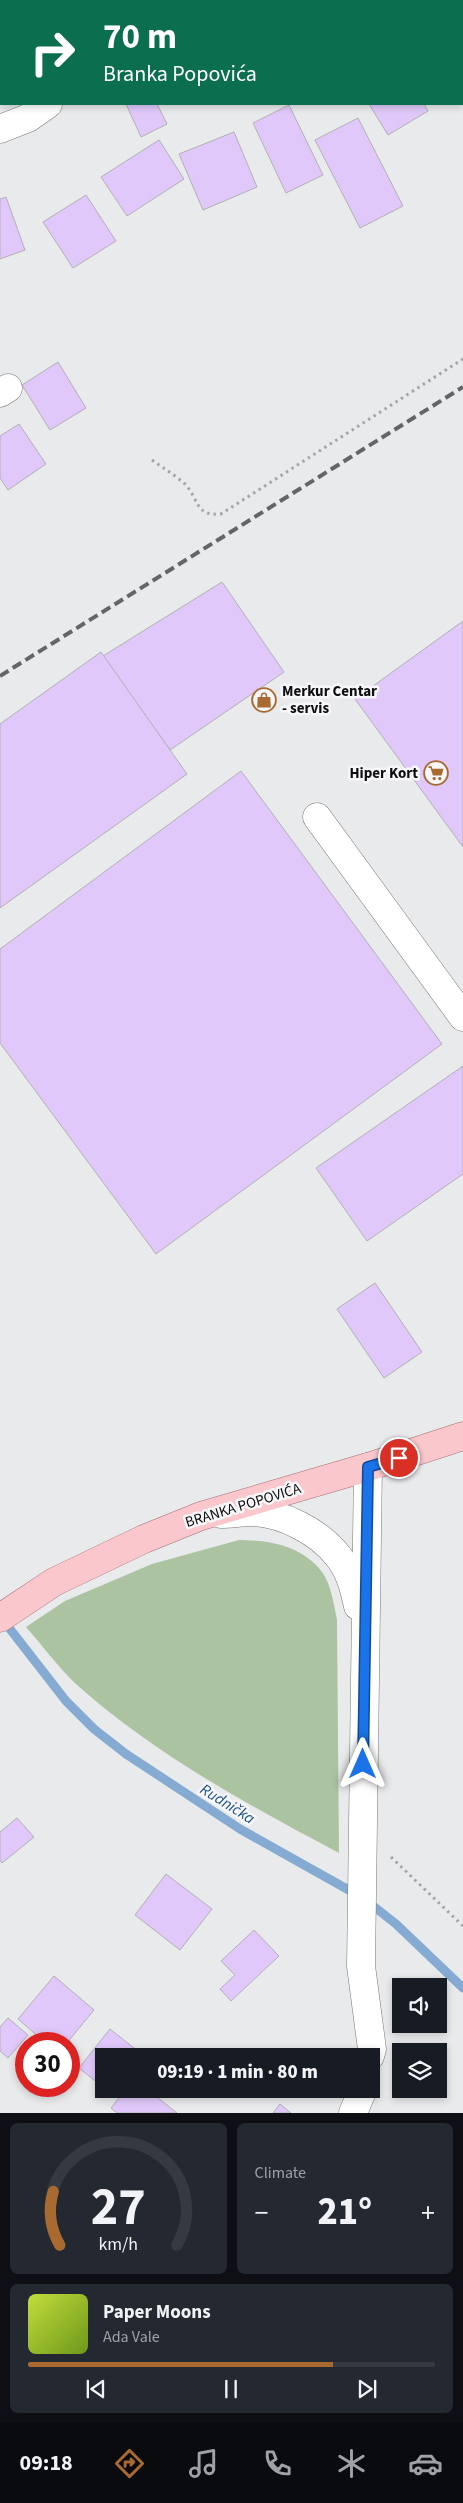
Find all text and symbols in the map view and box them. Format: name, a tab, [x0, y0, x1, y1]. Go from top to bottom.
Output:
text: 70 m	[103, 12, 177, 62]
icon: right	[20, 20, 85, 85]
text: Branka Popovića	[103, 58, 257, 90]
place label: Merkur Centar - servis	[282, 681, 377, 719]
shop icon: Merkur Centar - servis	[251, 687, 277, 713]
supermarket icon: Hiper Kort	[423, 760, 449, 786]
place label: Hiper Kort	[349, 763, 418, 784]
pin	[378, 1437, 420, 1479]
icon: arrive	[385, 1444, 413, 1472]
street label: BRANKA POPOVIĆA	[183, 1478, 304, 1533]
position arrow	[336, 1737, 388, 1789]
water label: Rudnička	[196, 1778, 259, 1830]
map controls	[392, 1978, 447, 2098]
button: sound	[392, 1978, 447, 2033]
speed limit sign: 30	[15, 2032, 80, 2097]
button: layers	[392, 2043, 447, 2098]
text: 09:19 · 1 min · 80 m	[157, 2059, 318, 2086]
text: Climate	[255, 2162, 306, 2184]
text: 27	[91, 2171, 146, 2245]
text: 21°	[317, 2185, 372, 2239]
text: −	[255, 2193, 268, 2233]
text: +	[421, 2193, 435, 2233]
text: km/h	[98, 2232, 138, 2257]
text: Paper Moons	[103, 2299, 211, 2326]
text: Ada Vale	[103, 2326, 160, 2348]
icon: previous	[82, 2375, 110, 2403]
icon: pause	[217, 2375, 245, 2403]
icon: next	[353, 2375, 381, 2403]
icon: directions	[112, 2446, 147, 2481]
icon: music	[186, 2446, 221, 2481]
icon: phone	[260, 2446, 295, 2481]
icon: climate	[334, 2446, 369, 2481]
icon: car	[408, 2446, 443, 2481]
text: 09:18	[20, 2447, 73, 2479]

